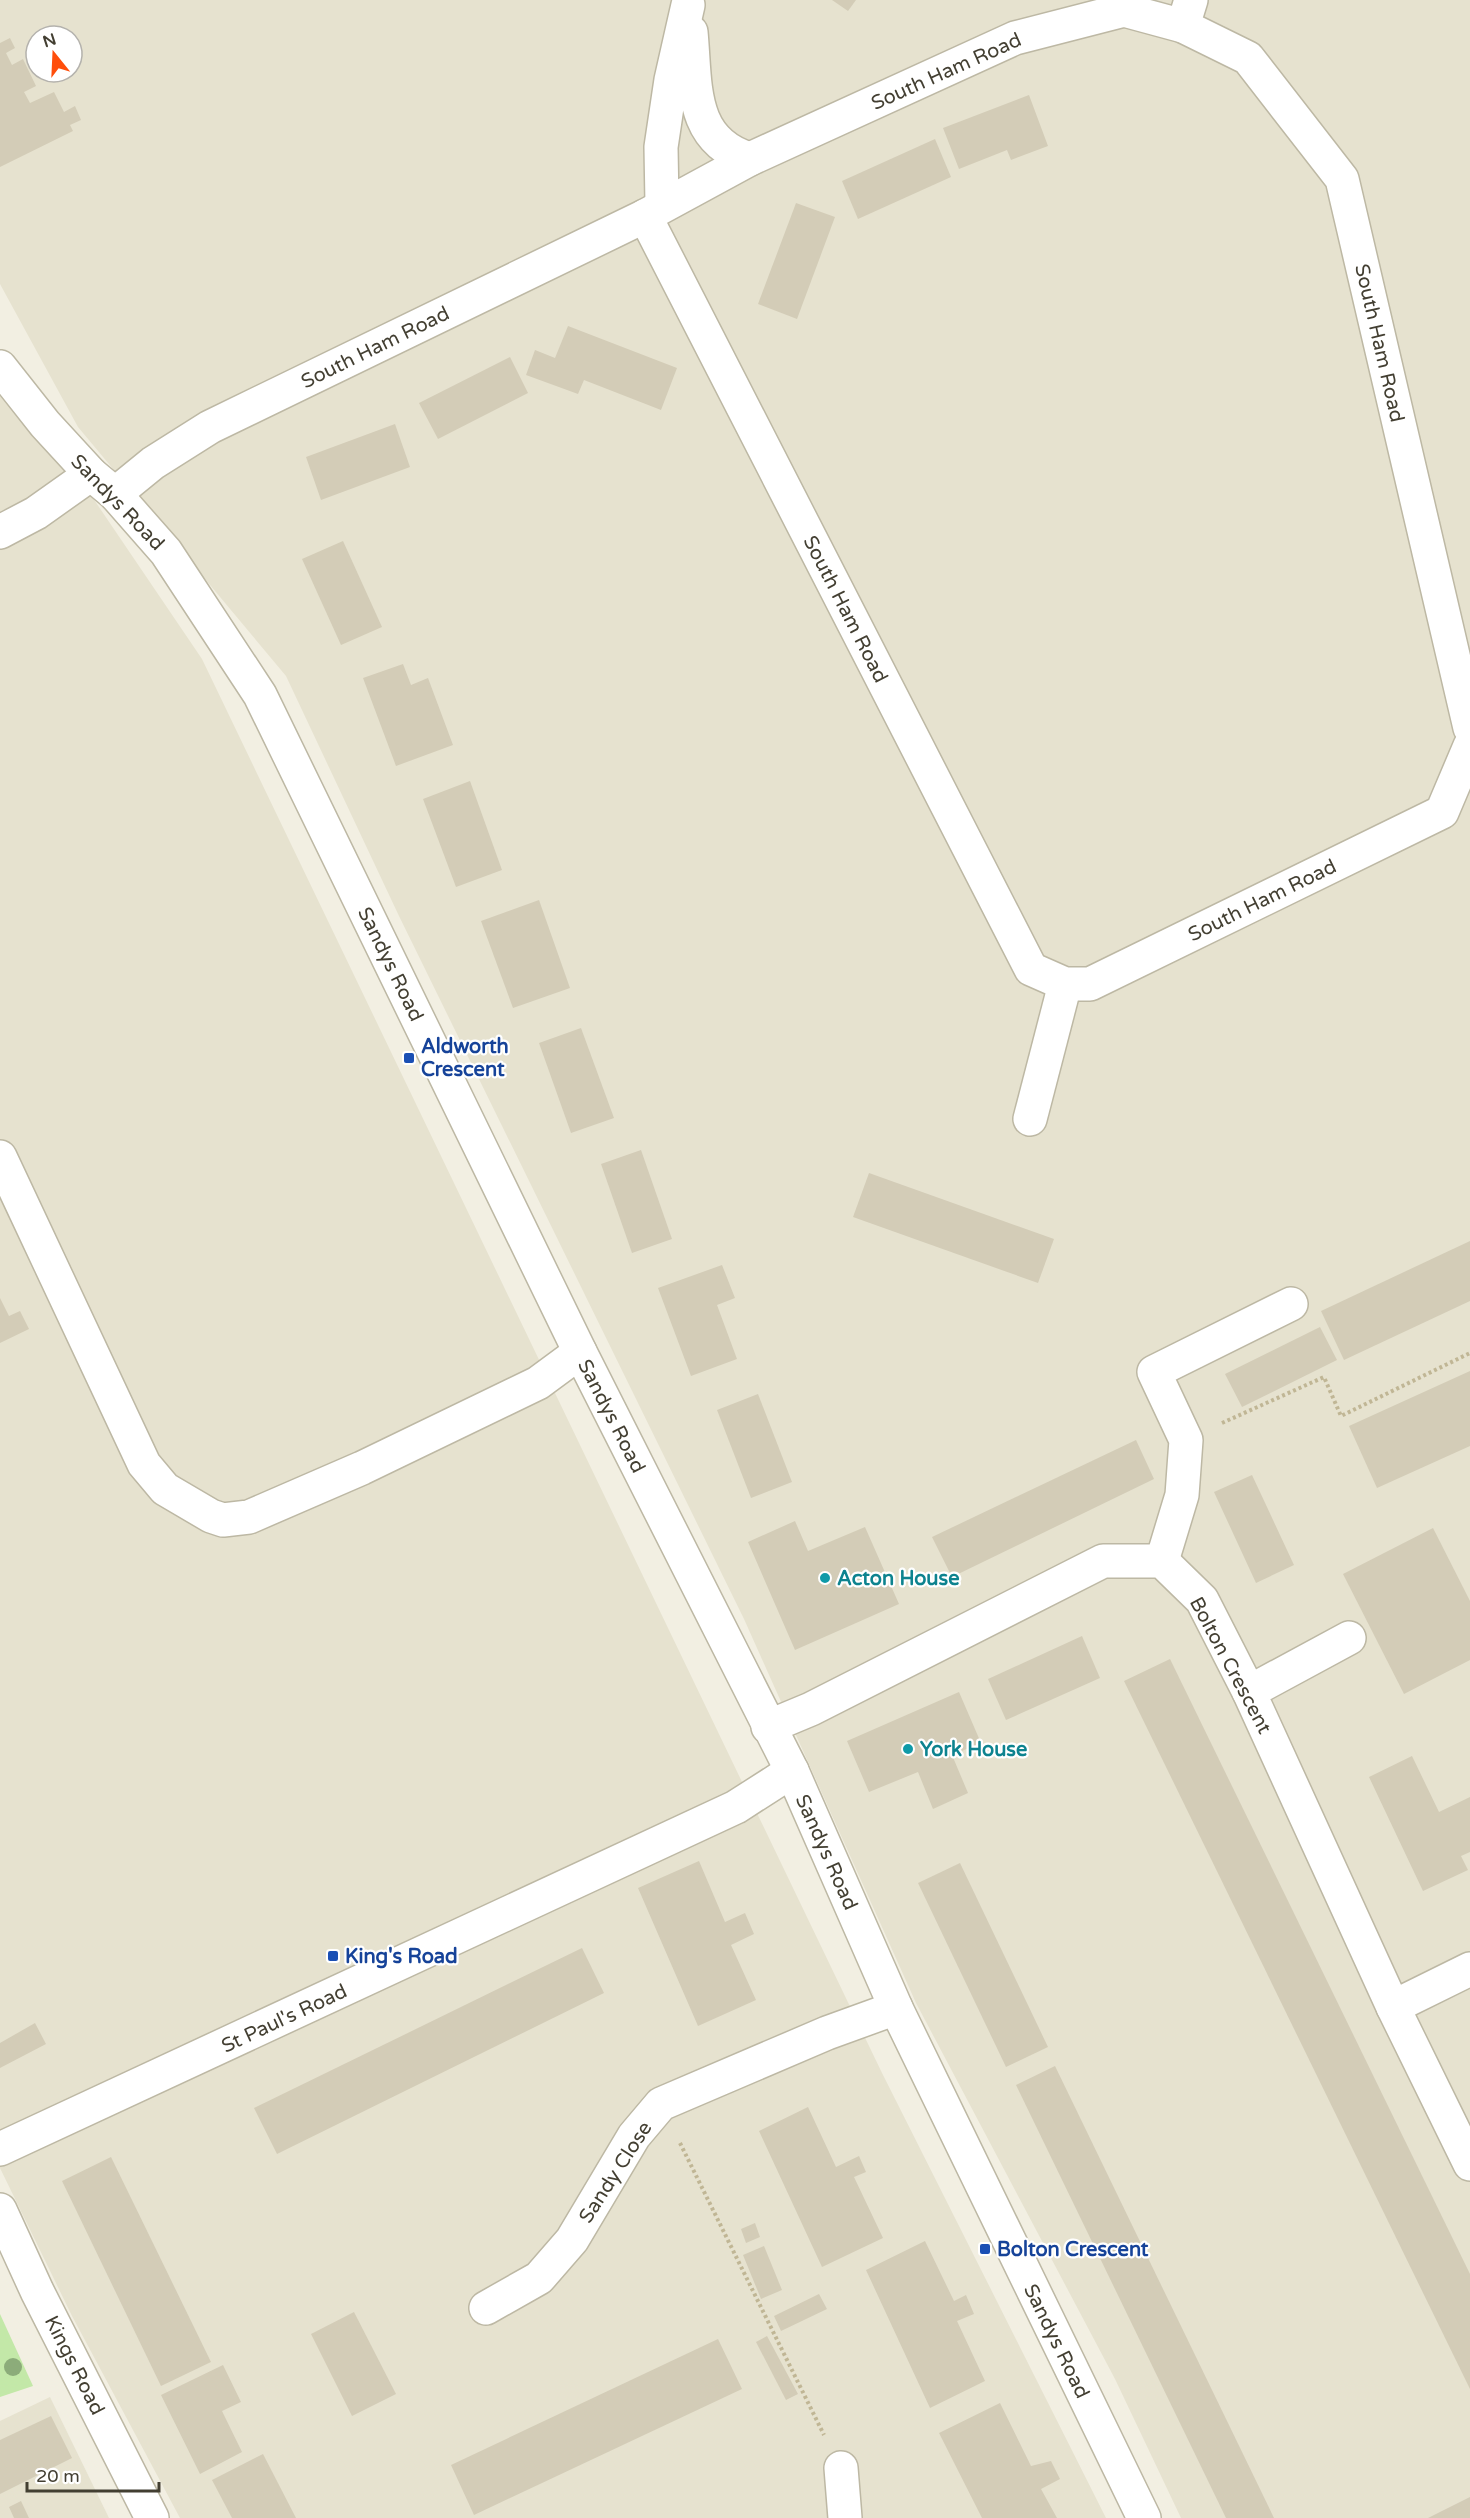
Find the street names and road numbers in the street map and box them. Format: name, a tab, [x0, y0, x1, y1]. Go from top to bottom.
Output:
street label: South Ham Road	[868, 28, 1025, 116]
street label: South Ham Road	[1349, 262, 1409, 425]
street label: South Ham Road	[297, 302, 453, 394]
street label: Sandys Road	[66, 450, 169, 556]
street label: South Ham Road	[798, 532, 893, 687]
street label: South Ham Road	[1184, 855, 1340, 947]
street label: Sandys Road	[352, 903, 428, 1026]
street label: Sandys Road	[572, 1356, 650, 1477]
street label: Bolton Crescent	[1184, 1593, 1276, 1738]
street label: Sandys Road	[790, 1791, 862, 1914]
street label: St Paul's Road	[218, 1979, 351, 2058]
street label: Sandy Close	[574, 2117, 658, 2228]
street label: Sandys Road	[1018, 2280, 1094, 2403]
street label: Kings Road	[39, 2312, 109, 2419]

